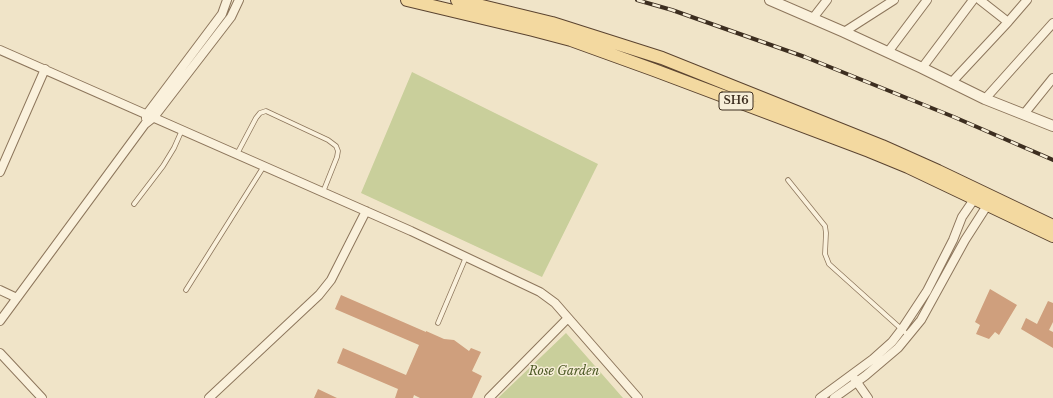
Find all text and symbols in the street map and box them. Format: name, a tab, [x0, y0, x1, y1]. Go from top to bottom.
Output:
road number: SH6	[719, 92, 753, 110]
park label: Rose Garden	[529, 365, 599, 379]

